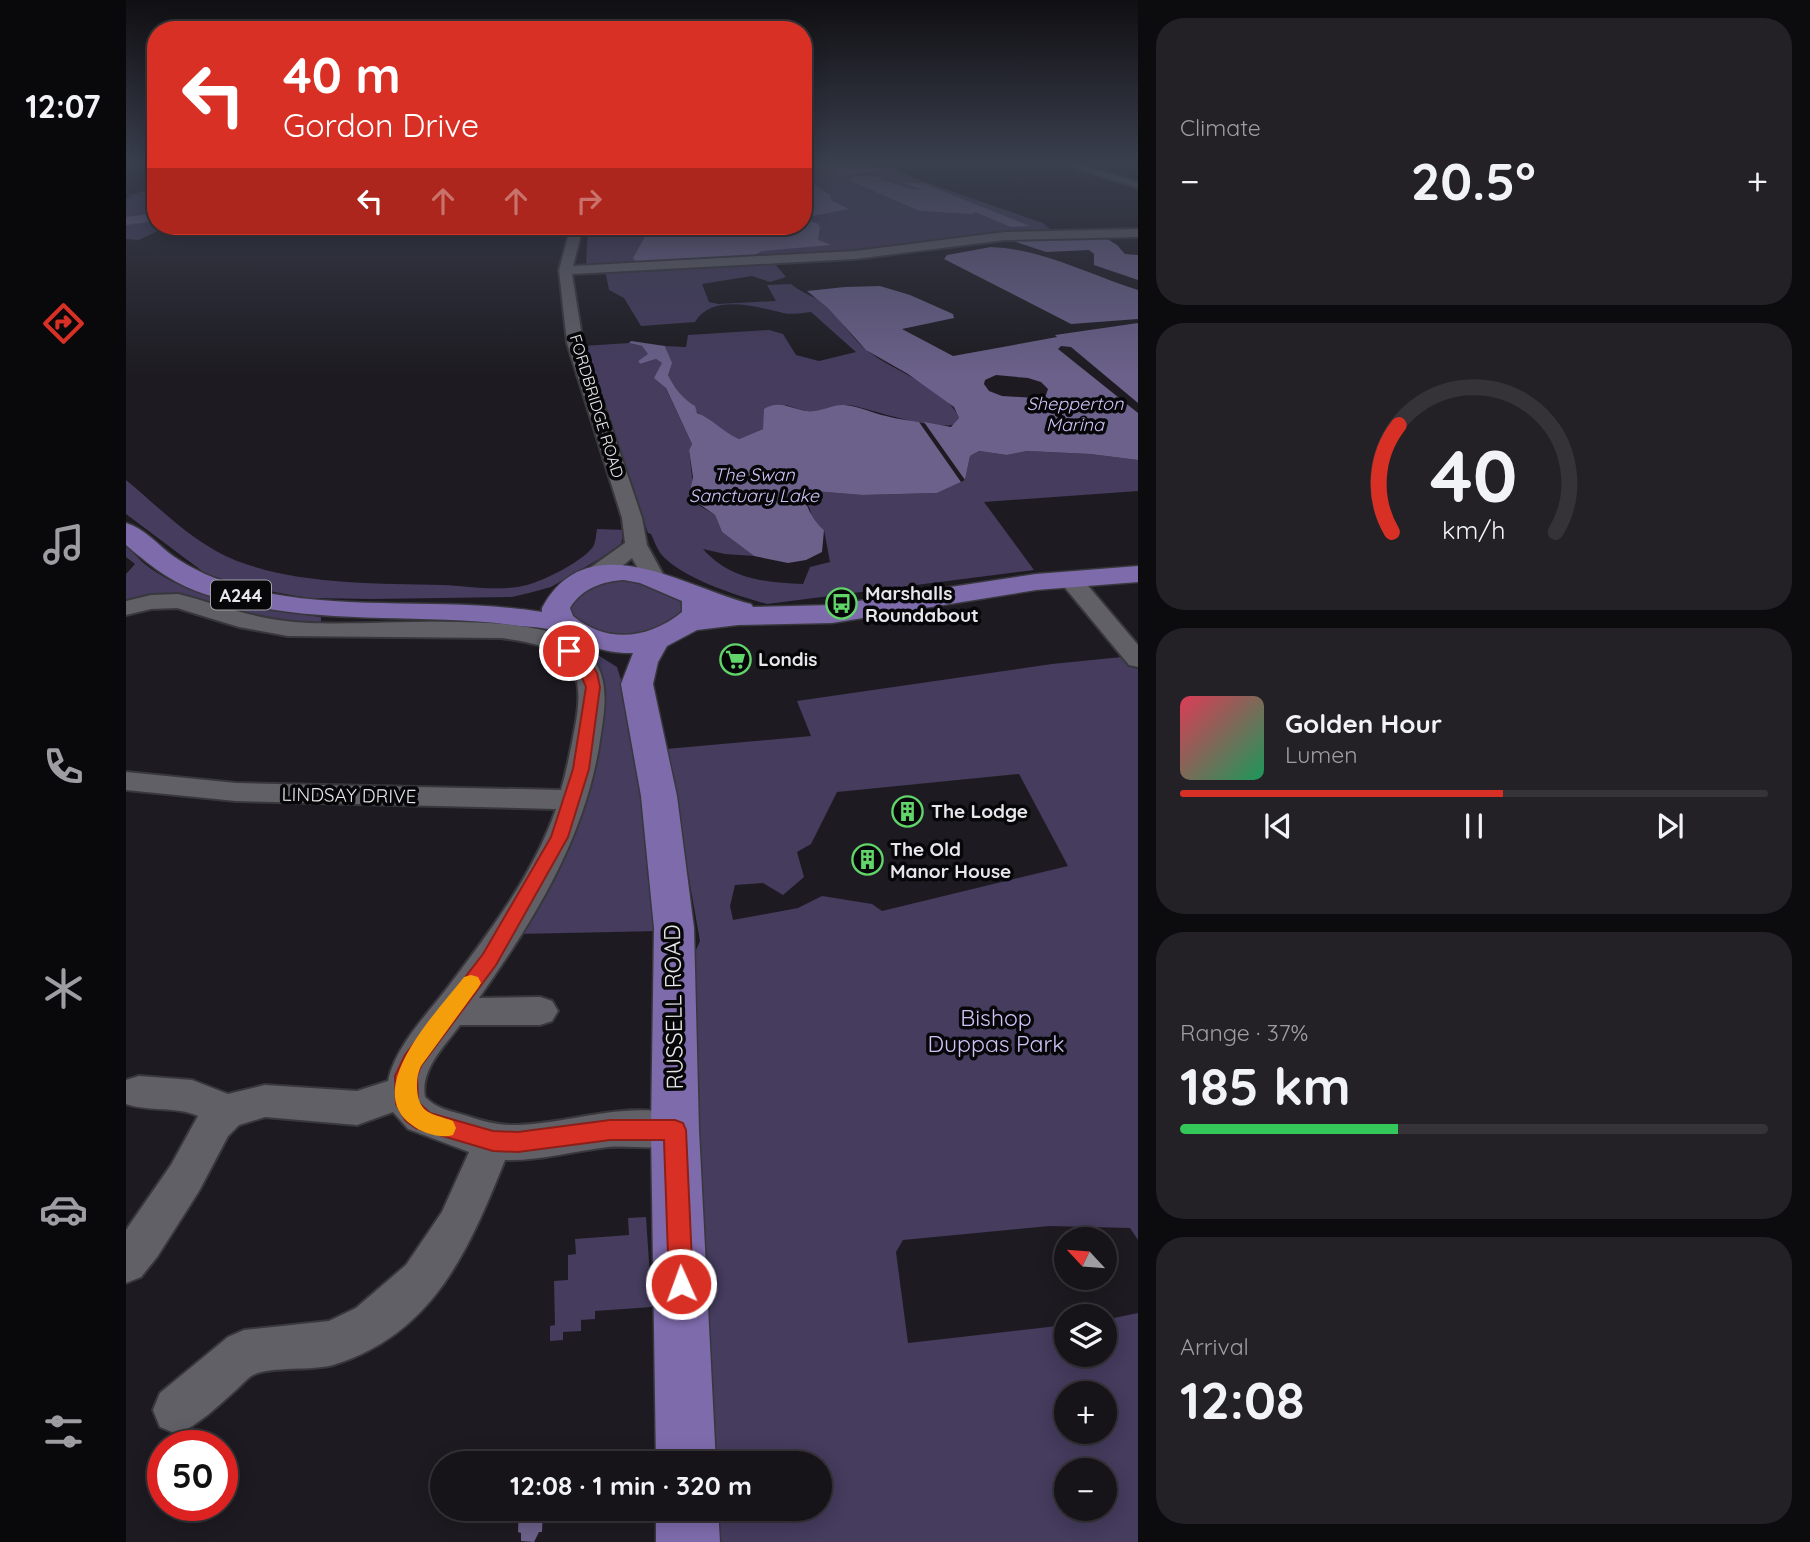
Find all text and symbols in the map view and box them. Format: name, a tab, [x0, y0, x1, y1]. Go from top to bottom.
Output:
text: 40 m	[283, 44, 401, 105]
icon: left	[168, 49, 259, 140]
text: 12:07	[25, 86, 101, 126]
text: Gordon Drive	[283, 105, 479, 145]
text: Climate	[1180, 113, 1261, 142]
text: 20.5°	[1411, 148, 1536, 213]
text: −	[1180, 157, 1200, 205]
text: +	[1747, 157, 1768, 205]
icon: left	[351, 182, 389, 220]
icon: ahead	[424, 182, 462, 220]
icon: ahead	[497, 182, 535, 220]
icon: right	[570, 182, 608, 220]
icon: directions	[39, 299, 88, 348]
street label: FORDBRIDGE ROAD	[566, 332, 628, 480]
water label: Shepperton Marina	[1027, 392, 1124, 436]
text: 40	[1430, 430, 1518, 521]
water label: The Swan Sanctuary Lake	[689, 463, 820, 507]
text: km/h	[1442, 514, 1506, 545]
icon: music	[39, 520, 88, 569]
road number: A244	[211, 580, 271, 610]
place label: Marshalls Roundabout	[865, 581, 979, 627]
bus stop icon: Marshalls Roundabout	[825, 587, 859, 621]
pin	[539, 621, 599, 681]
icon: arrive	[550, 632, 588, 670]
supermarket icon: Londis	[718, 642, 752, 676]
place label: Londis	[758, 647, 817, 671]
text: Golden Hour	[1285, 707, 1442, 740]
text: Lumen	[1285, 740, 1358, 769]
icon: phone	[39, 742, 88, 791]
street label: LINDSAY DRIVE	[281, 782, 417, 808]
building icon: The Lodge	[891, 794, 925, 828]
place label: The Lodge	[931, 799, 1028, 823]
icon: previous	[1259, 807, 1297, 845]
icon: pause	[1455, 807, 1493, 845]
icon: next	[1651, 807, 1689, 845]
place label: The Old Manor House	[890, 837, 1011, 883]
building icon: The Old Manor House	[850, 843, 884, 877]
street label: RUSSELL ROAD	[657, 924, 689, 1090]
icon: climate	[39, 964, 88, 1013]
park label: Bishop Duppas Park	[927, 1003, 1065, 1058]
text: Range · 37%	[1180, 1018, 1308, 1047]
text: 185 km	[1180, 1053, 1351, 1118]
icon: car	[39, 1185, 88, 1234]
north arrow	[1054, 1227, 1116, 1290]
map controls	[1054, 1227, 1117, 1521]
position arrow	[644, 1247, 718, 1321]
button: layers	[1054, 1304, 1117, 1367]
text: Arrival	[1180, 1332, 1249, 1361]
text: 12:08	[1180, 1367, 1304, 1432]
button: +	[1054, 1381, 1117, 1444]
icon: filters	[39, 1407, 88, 1456]
speed limit sign: 50	[147, 1430, 238, 1521]
button: −	[1054, 1458, 1117, 1521]
text: 12:08 · 1 min · 320 m	[510, 1469, 752, 1502]

